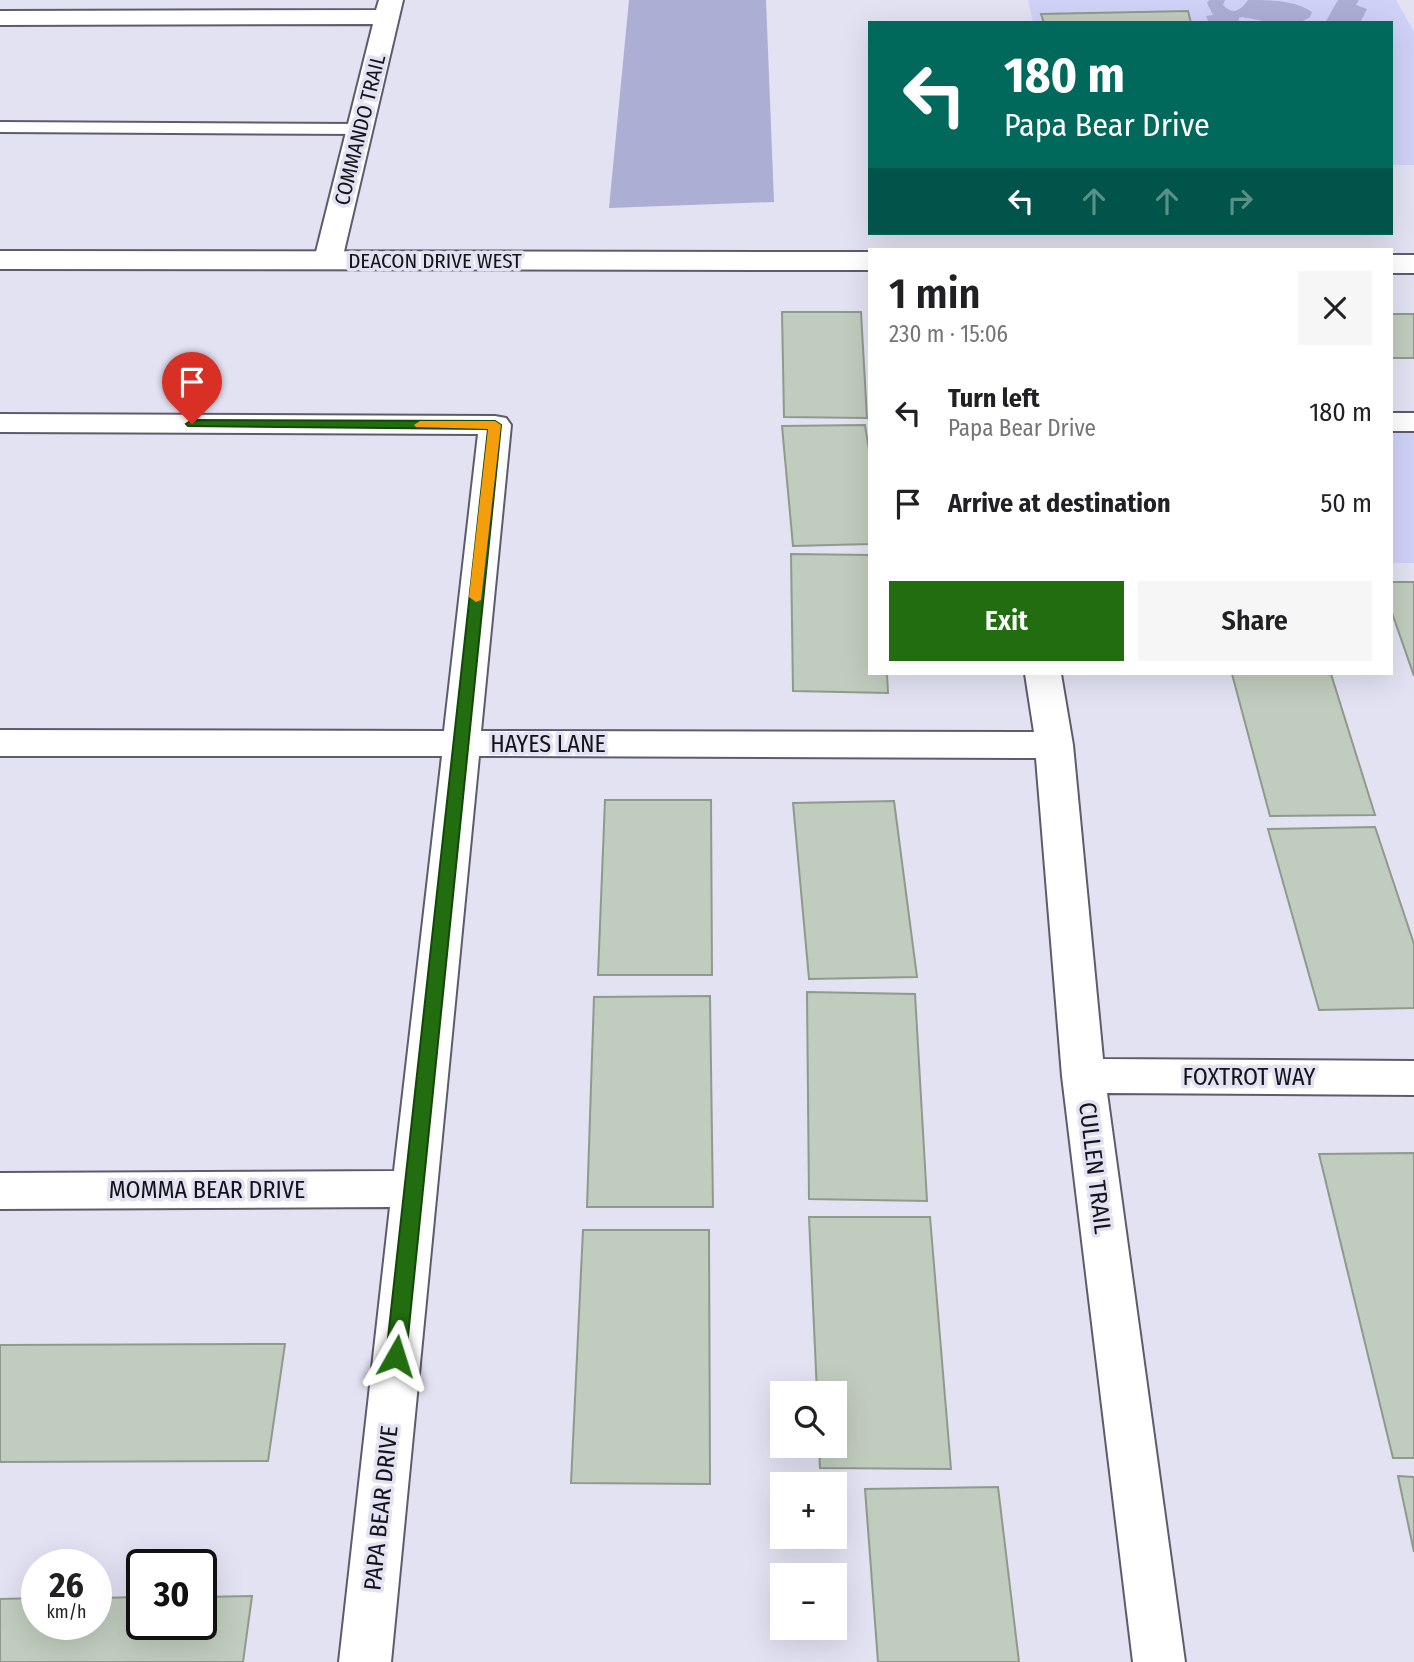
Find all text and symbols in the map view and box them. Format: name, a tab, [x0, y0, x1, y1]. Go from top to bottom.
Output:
text: 180 m	[1004, 46, 1125, 105]
icon: left	[889, 49, 980, 140]
street label: COMMANDO TRAIL	[329, 51, 391, 208]
text: Papa Bear Drive	[1004, 106, 1210, 144]
icon: left	[1002, 182, 1040, 220]
icon: ahead	[1075, 182, 1113, 220]
icon: ahead	[1148, 182, 1186, 220]
icon: right	[1221, 182, 1259, 220]
street label: DEACON DRIVE WEST	[348, 248, 522, 274]
text: 1 min	[889, 269, 980, 319]
button: close	[1298, 271, 1372, 345]
text: 230 m · 15:06	[889, 320, 1008, 348]
pin	[162, 352, 222, 424]
icon: arrive	[173, 363, 211, 401]
text: Turn left	[948, 383, 1040, 414]
icon: left	[889, 394, 927, 432]
text: 180 m	[1309, 397, 1372, 428]
text: Papa Bear Drive	[948, 414, 1096, 442]
icon: arrive	[889, 485, 927, 523]
text: Arrive at destination	[948, 488, 1171, 519]
text: 50 m	[1320, 488, 1372, 519]
button: Exit	[889, 581, 1124, 661]
button: Share	[1138, 581, 1372, 661]
street label: HAYES LANE	[490, 730, 606, 758]
street label: FOXTROT WAY	[1183, 1063, 1315, 1091]
street label: CULLEN TRAIL	[1073, 1101, 1117, 1236]
street label: MOMMA BEAR DRIVE	[109, 1176, 305, 1204]
position arrow	[359, 1319, 433, 1393]
map controls	[770, 1381, 847, 1640]
button: search	[770, 1381, 847, 1458]
street label: PAPA BEAR DRIVE	[358, 1424, 404, 1592]
button: +	[770, 1472, 847, 1549]
speed limit sign: 30	[126, 1549, 217, 1640]
button: −	[770, 1563, 847, 1640]
text: 26	[49, 1564, 84, 1606]
text: km/h	[46, 1601, 87, 1623]

